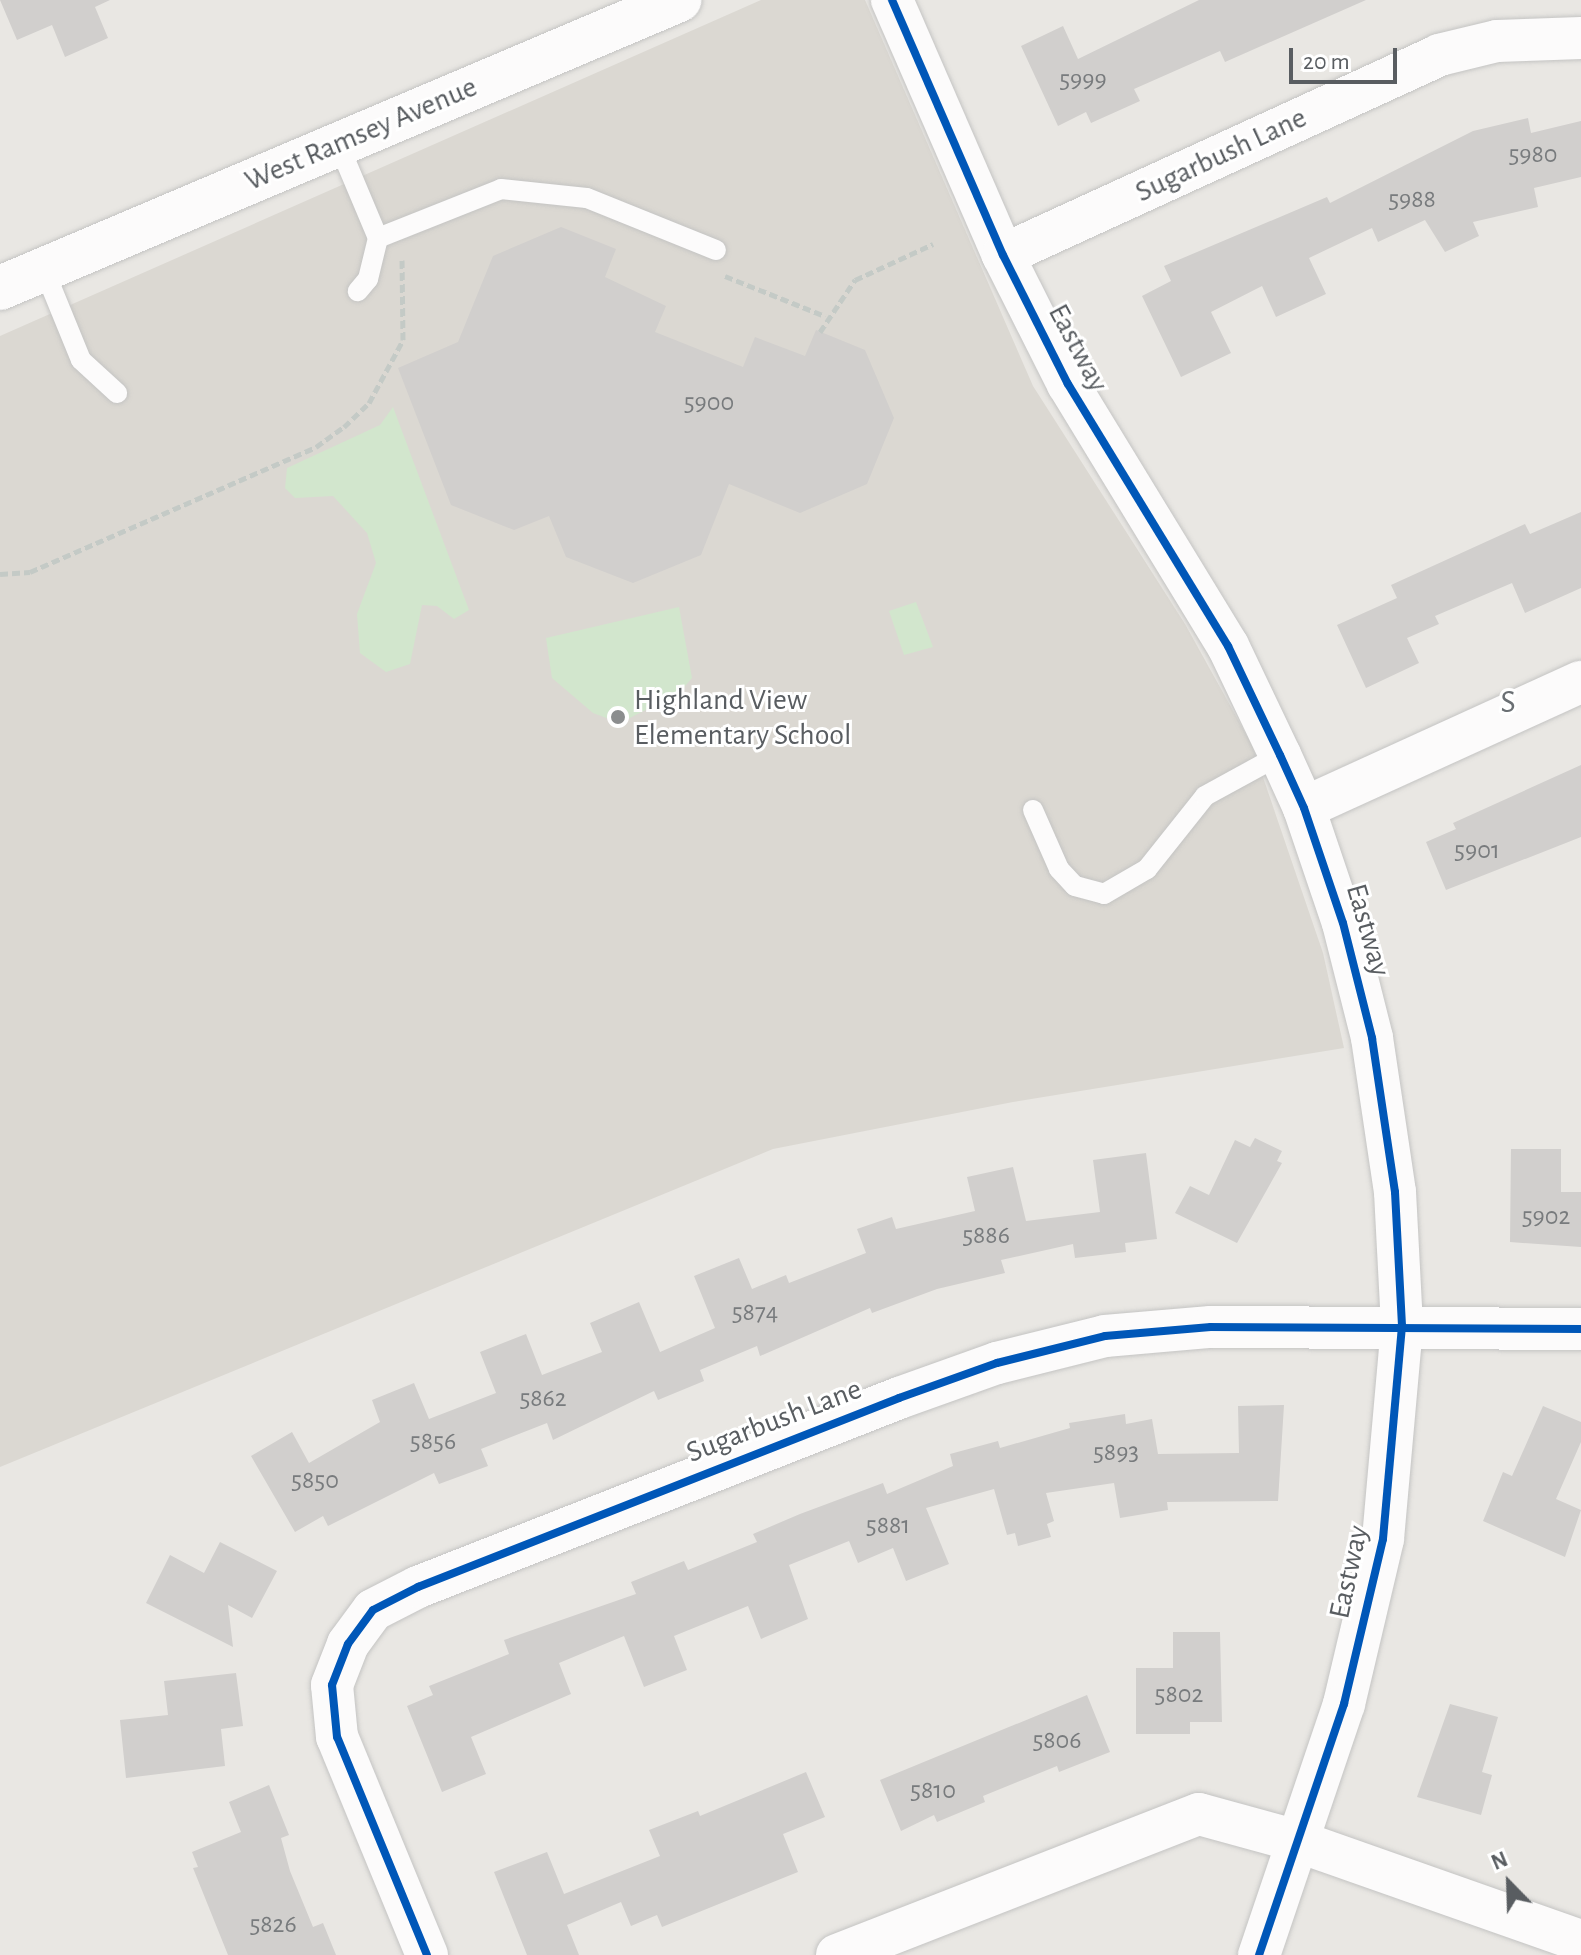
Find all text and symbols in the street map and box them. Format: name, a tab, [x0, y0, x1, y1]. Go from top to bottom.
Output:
scale bar	[1293, 32, 1401, 82]
text: 20 m	[1303, 50, 1350, 74]
house number: 5999	[1059, 64, 1107, 96]
street label: West Ramsey Avenue	[240, 69, 482, 199]
street label: Sugarbush Lane	[1130, 100, 1312, 210]
house number: 5980	[1508, 139, 1558, 171]
house number: 5988	[1388, 184, 1436, 216]
street label: Eastway	[1040, 298, 1116, 398]
house number: 5900	[684, 387, 734, 419]
place label: Highland View Elementary School	[634, 682, 851, 752]
district label: S	[1500, 683, 1518, 721]
marker: Highland View Elementary School	[609, 708, 627, 726]
house number: 5901	[1454, 835, 1500, 867]
street label: Eastway	[1338, 880, 1398, 980]
house number: 5902	[1522, 1201, 1570, 1233]
house number: 5886	[962, 1220, 1010, 1252]
house number: 5874	[732, 1297, 778, 1329]
street label: Sugarbush Lane	[681, 1371, 867, 1471]
house number: 5862	[519, 1383, 567, 1415]
house number: 5856	[410, 1426, 456, 1458]
house number: 5893	[1093, 1437, 1139, 1469]
house number: 5850	[291, 1465, 339, 1497]
house number: 5881	[866, 1510, 910, 1542]
street label: Eastway	[1322, 1522, 1376, 1622]
house number: 5802	[1155, 1679, 1203, 1711]
house number: 5806	[1032, 1725, 1082, 1757]
house number: 5810	[910, 1775, 956, 1807]
north arrow	[1469, 1843, 1549, 1923]
text: N	[1488, 1848, 1511, 1874]
house number: 5826	[249, 1909, 297, 1941]

